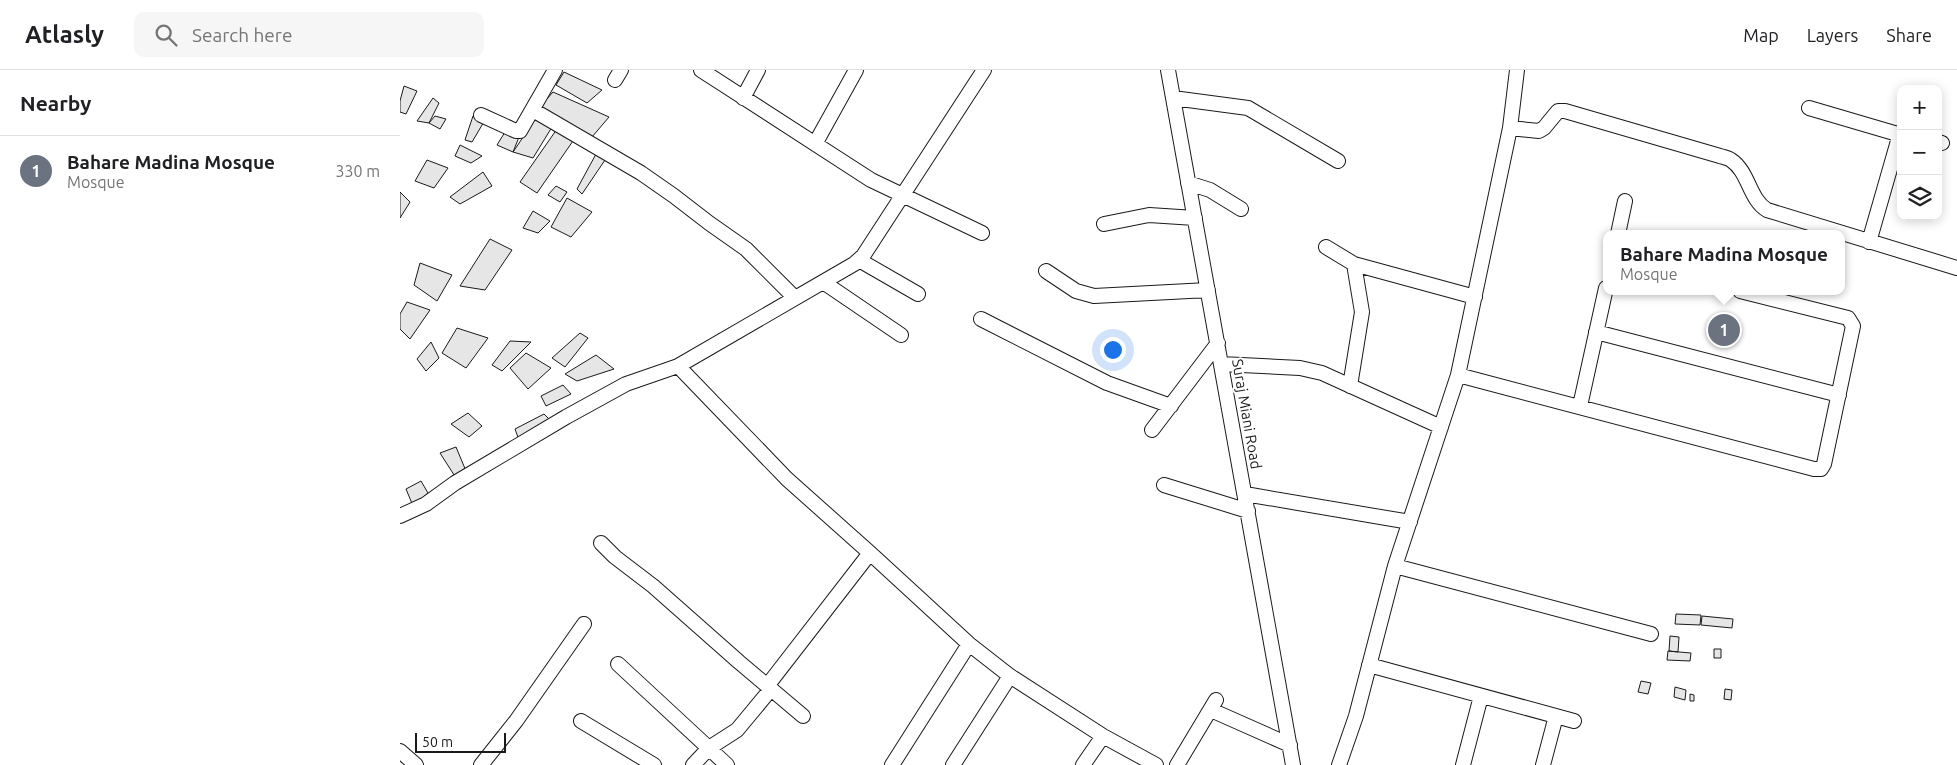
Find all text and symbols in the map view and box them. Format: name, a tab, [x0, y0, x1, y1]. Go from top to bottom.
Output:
search box	[134, 12, 484, 57]
text: Atlasly	[25, 21, 104, 48]
icon: search	[152, 21, 180, 49]
text: Search here	[192, 24, 292, 46]
text: Map	[1743, 25, 1779, 45]
text: Layers	[1807, 25, 1858, 45]
text: Share	[1886, 25, 1932, 45]
map controls	[1897, 85, 1942, 220]
button: +	[1897, 85, 1942, 130]
text: Nearby	[20, 91, 91, 115]
button: −	[1897, 130, 1942, 175]
text: Bahare Madina Mosque	[67, 151, 275, 173]
text: 1	[31, 162, 41, 180]
text: 330 m	[335, 162, 380, 180]
text: Mosque	[67, 173, 125, 191]
button: layers	[1897, 175, 1942, 220]
popup	[1603, 230, 1845, 295]
text: Bahare Madina Mosque	[1620, 243, 1828, 265]
text: Mosque	[1620, 265, 1678, 283]
pin: 1	[1708, 311, 1740, 349]
your location	[1100, 337, 1126, 363]
street label: Suraj Miani Road	[1229, 358, 1265, 470]
scale bar	[415, 730, 506, 753]
text: 50 m	[422, 734, 453, 750]

